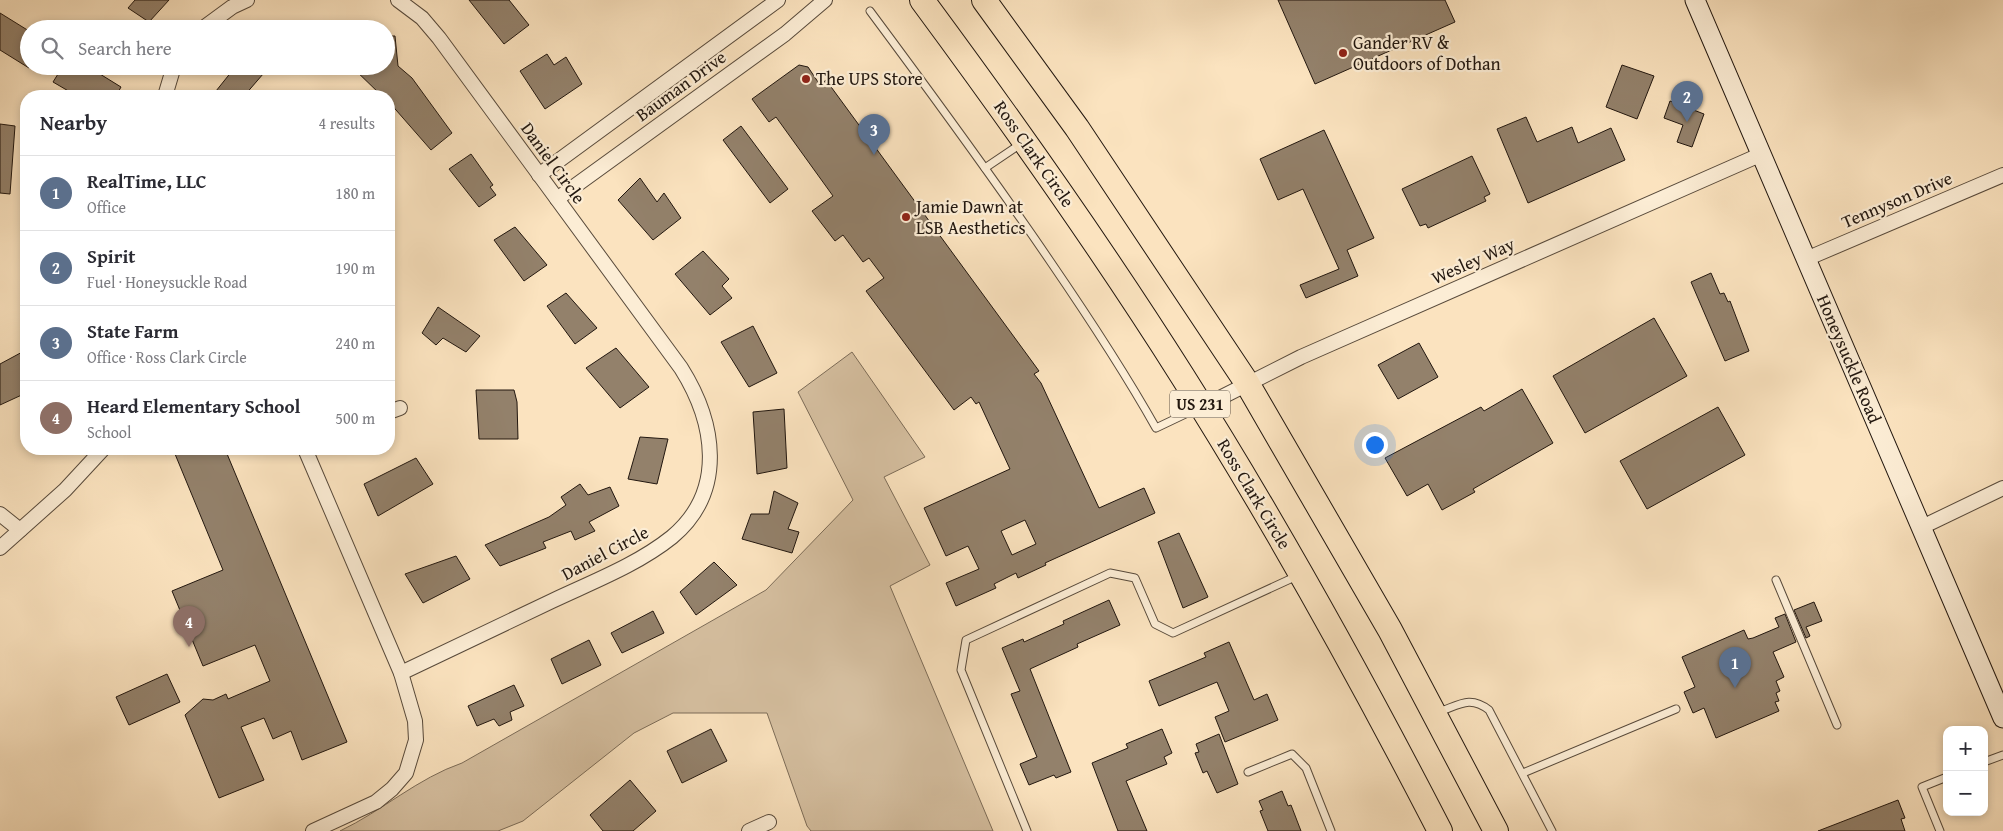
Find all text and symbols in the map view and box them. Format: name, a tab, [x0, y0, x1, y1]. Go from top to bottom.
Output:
search box	[20, 20, 395, 75]
place label: Gander RV & Outdoors of Dothan	[1353, 29, 1501, 77]
icon: search	[38, 34, 66, 62]
text: Search here	[78, 34, 172, 62]
street label: Bauman Drive	[630, 43, 732, 128]
marker: Gander RV & Outdoors of Dothan	[1337, 47, 1349, 59]
place label: The UPS Store	[816, 65, 923, 92]
marker: The UPS Store	[800, 73, 812, 85]
pin: 2	[1671, 81, 1703, 122]
street label: Ross Clark Circle	[988, 95, 1081, 213]
text: Nearby	[40, 107, 107, 138]
text: 4 results	[318, 111, 375, 135]
pin: 3	[858, 114, 890, 155]
street label: Daniel Circle	[514, 116, 592, 209]
street label: Tennyson Drive	[1837, 164, 1956, 235]
text: RealTime, LLC	[87, 167, 207, 195]
text: 1	[52, 181, 60, 205]
text: 180 m	[335, 181, 375, 205]
place label: Jamie Dawn at LSB Aesthetics	[914, 193, 1026, 241]
text: Office	[87, 195, 126, 219]
marker: Jamie Dawn at LSB Aesthetics	[900, 211, 912, 223]
street label: Wesley Way	[1427, 230, 1519, 291]
text: Spirit	[87, 242, 135, 270]
text: 2	[52, 256, 60, 280]
text: 190 m	[335, 256, 375, 280]
text: Fuel · Honeysuckle Road	[87, 270, 247, 294]
street label: Honeysuckle Road	[1810, 290, 1889, 428]
text: State Farm	[87, 317, 178, 345]
text: 3	[52, 331, 60, 355]
text: 240 m	[335, 331, 375, 355]
text: Office · Ross Clark Circle	[87, 345, 247, 369]
road number: US 231	[1170, 390, 1230, 418]
text: Heard Elementary School	[87, 392, 300, 420]
text: 4	[52, 406, 60, 430]
text: 500 m	[335, 406, 375, 430]
text: School	[87, 420, 131, 444]
your location	[1362, 432, 1388, 458]
street label: Ross Clark Circle	[1211, 433, 1298, 554]
street label: Daniel Circle	[556, 518, 653, 587]
pin: 4	[173, 606, 205, 647]
pin: 1	[1719, 647, 1751, 688]
map controls	[1943, 726, 1988, 816]
button: +	[1943, 726, 1988, 771]
button: −	[1943, 771, 1988, 816]

